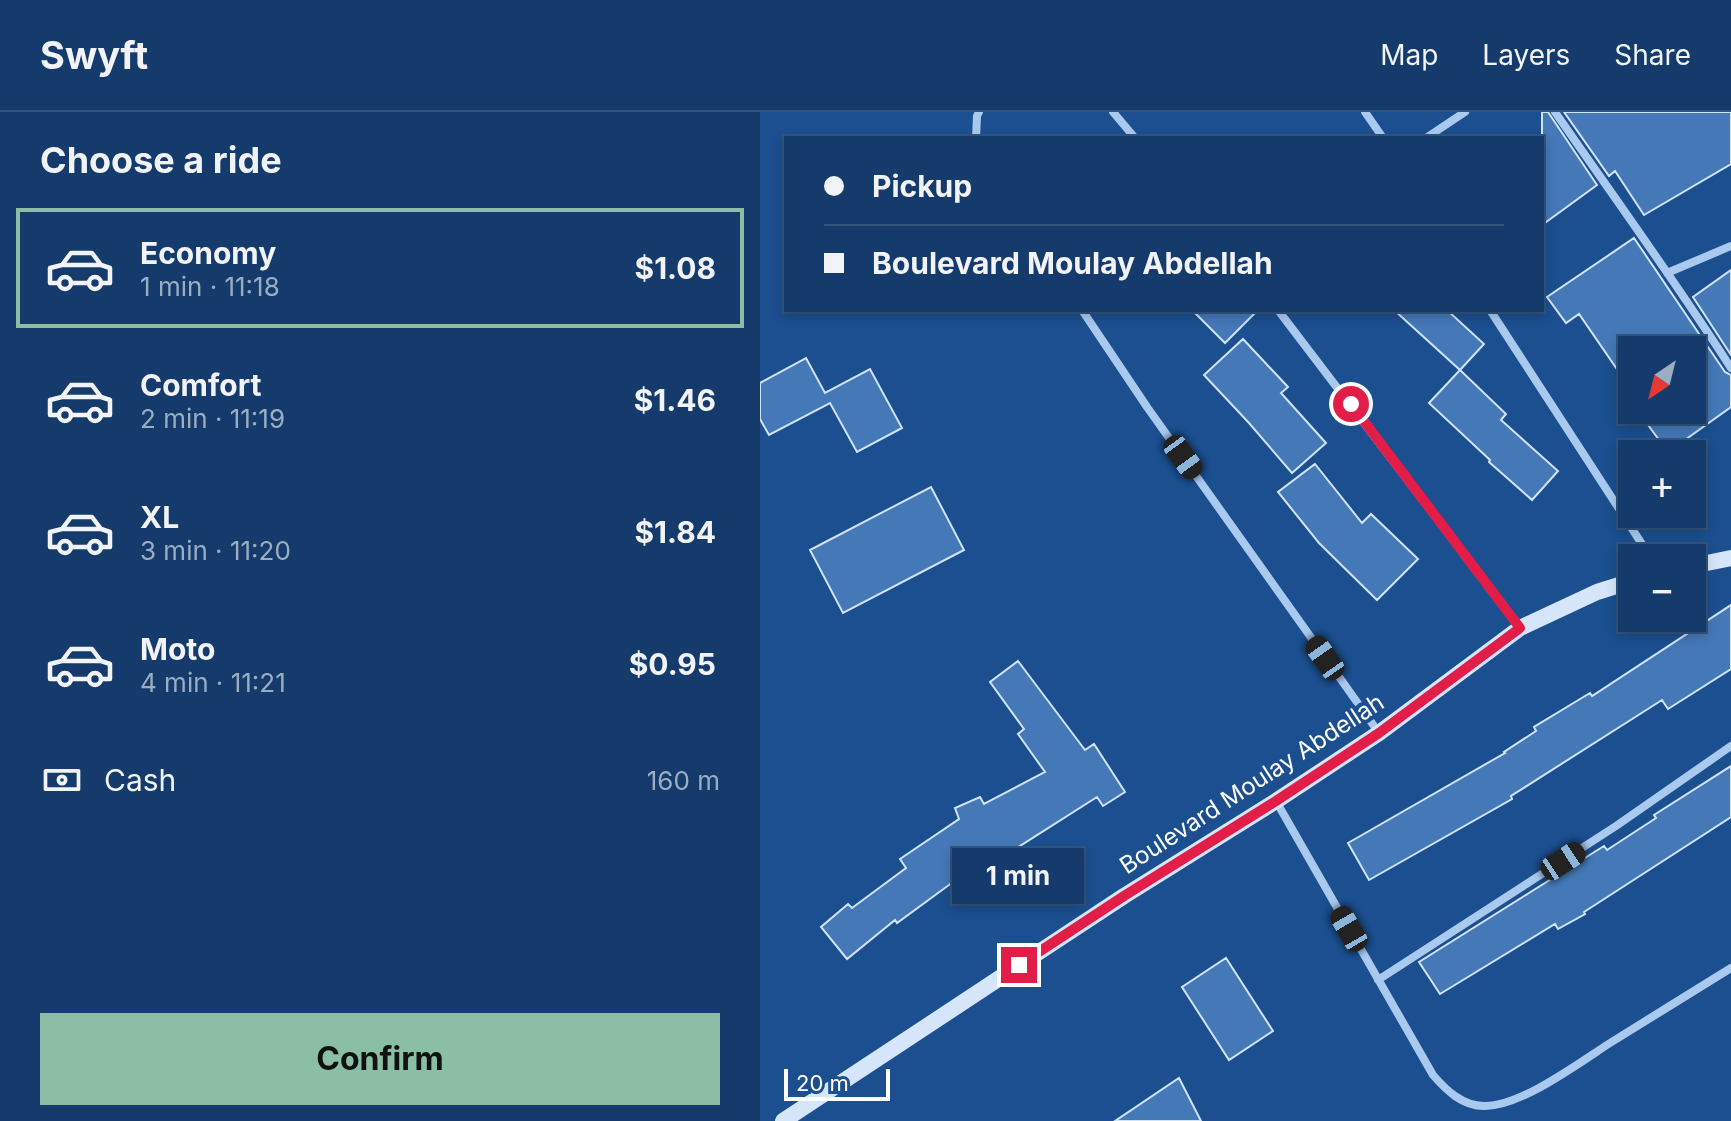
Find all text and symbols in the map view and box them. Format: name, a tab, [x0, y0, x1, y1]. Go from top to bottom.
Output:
text: Swyft	[40, 32, 148, 78]
text: Map	[1380, 38, 1438, 72]
text: Layers	[1482, 38, 1570, 72]
text: Share	[1614, 38, 1691, 72]
text: Choose a ride	[40, 138, 282, 182]
text: Pickup	[872, 168, 972, 204]
icon: car	[44, 232, 116, 304]
text: Economy	[140, 235, 276, 271]
text: Boulevard Moulay Abdellah	[872, 245, 1273, 281]
text: $1.08	[635, 250, 716, 286]
text: 1 min · 11:18	[140, 271, 280, 302]
north arrow	[1618, 336, 1706, 424]
map controls	[1618, 336, 1706, 632]
icon: car	[44, 364, 116, 436]
text: Comfort	[140, 367, 261, 403]
text: $1.46	[634, 382, 716, 418]
route start	[1333, 386, 1369, 422]
text: 2 min · 11:19	[140, 403, 285, 434]
car	[1159, 431, 1207, 483]
button: +	[1618, 440, 1706, 528]
icon: car	[44, 496, 116, 568]
text: XL	[140, 499, 179, 535]
text: $1.84	[634, 514, 716, 550]
text: 3 min · 11:20	[140, 535, 291, 566]
button: −	[1618, 544, 1706, 632]
icon: car	[44, 628, 116, 700]
text: Moto	[140, 631, 215, 667]
car	[1301, 631, 1349, 685]
text: $0.95	[629, 646, 716, 682]
text: 4 min · 11:21	[140, 667, 286, 698]
street label: Boulevard Moulay Abdellah	[1114, 687, 1389, 880]
icon: cash	[40, 758, 84, 802]
text: Cash	[104, 762, 176, 798]
text: 160 m	[647, 765, 720, 796]
car	[1536, 838, 1590, 884]
callout: 1 min	[953, 849, 1085, 905]
text: 1 min	[986, 860, 1050, 891]
car	[1327, 902, 1371, 956]
route end	[1001, 947, 1037, 983]
button: Confirm	[40, 1013, 720, 1105]
scale bar	[784, 1065, 890, 1101]
text: 20 m	[796, 1070, 849, 1096]

